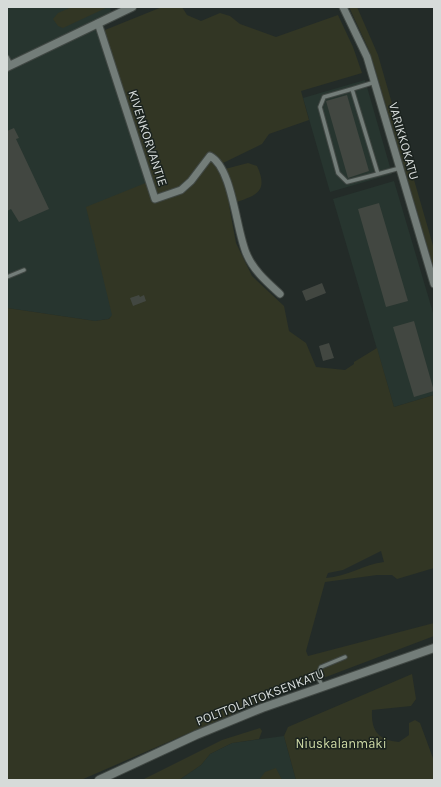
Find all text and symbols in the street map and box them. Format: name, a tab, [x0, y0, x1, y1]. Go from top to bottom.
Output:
street label: KIVENKORVANTIE	[125, 88, 171, 188]
street label: VARIKKOKATU	[386, 100, 422, 182]
street label: POLTTOLAITOKSENKATU	[194, 666, 326, 728]
park label: Niuskalanmäki	[295, 736, 387, 751]

